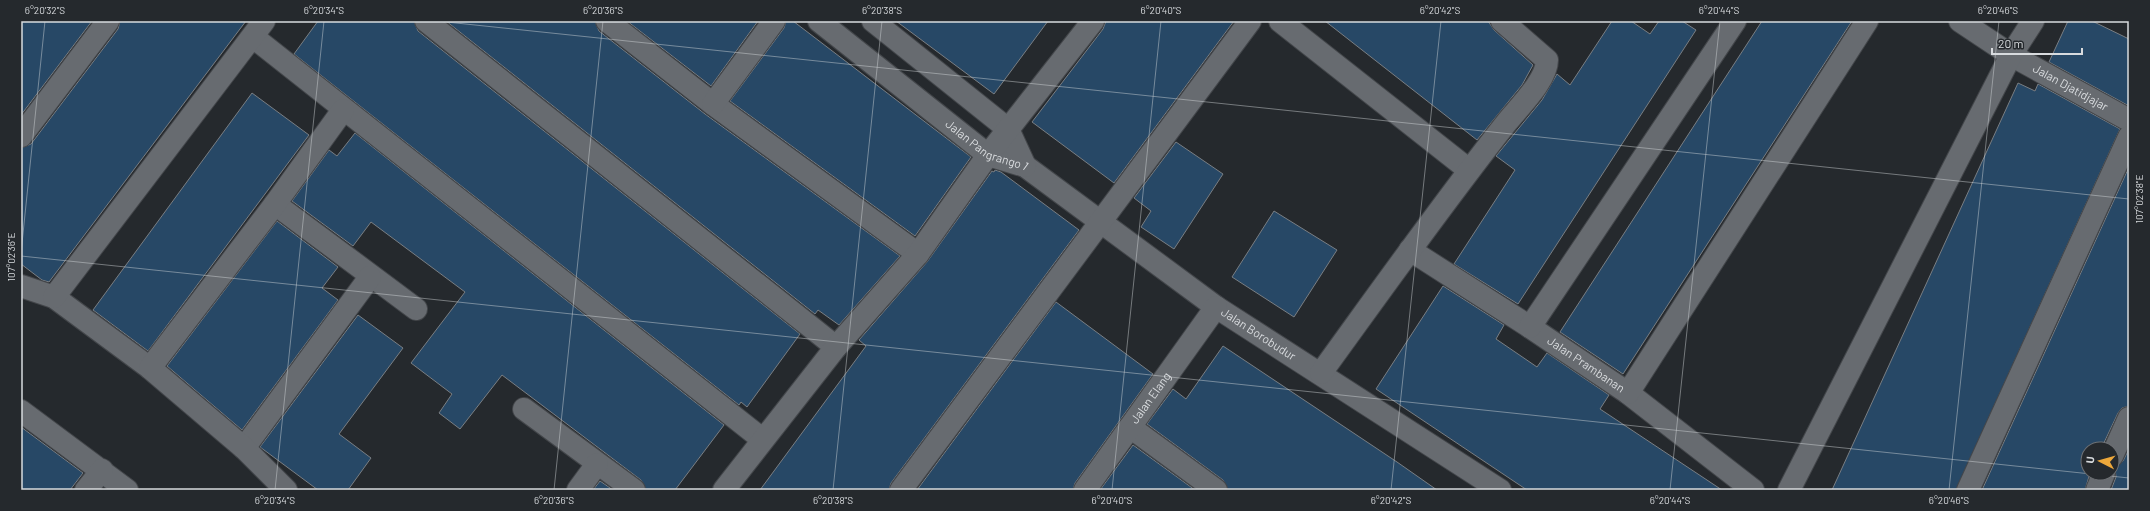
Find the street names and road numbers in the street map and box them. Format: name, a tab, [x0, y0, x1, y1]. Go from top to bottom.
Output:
street label: Jalan Djatidjajar	[2031, 60, 2111, 113]
street label: Jalan Pangrango 1	[943, 116, 1032, 172]
street label: Jalan Borobudur	[1219, 304, 1299, 363]
street label: Jalan Prambanan	[1545, 333, 1628, 395]
street label: Jalan Elang	[1127, 369, 1173, 426]

